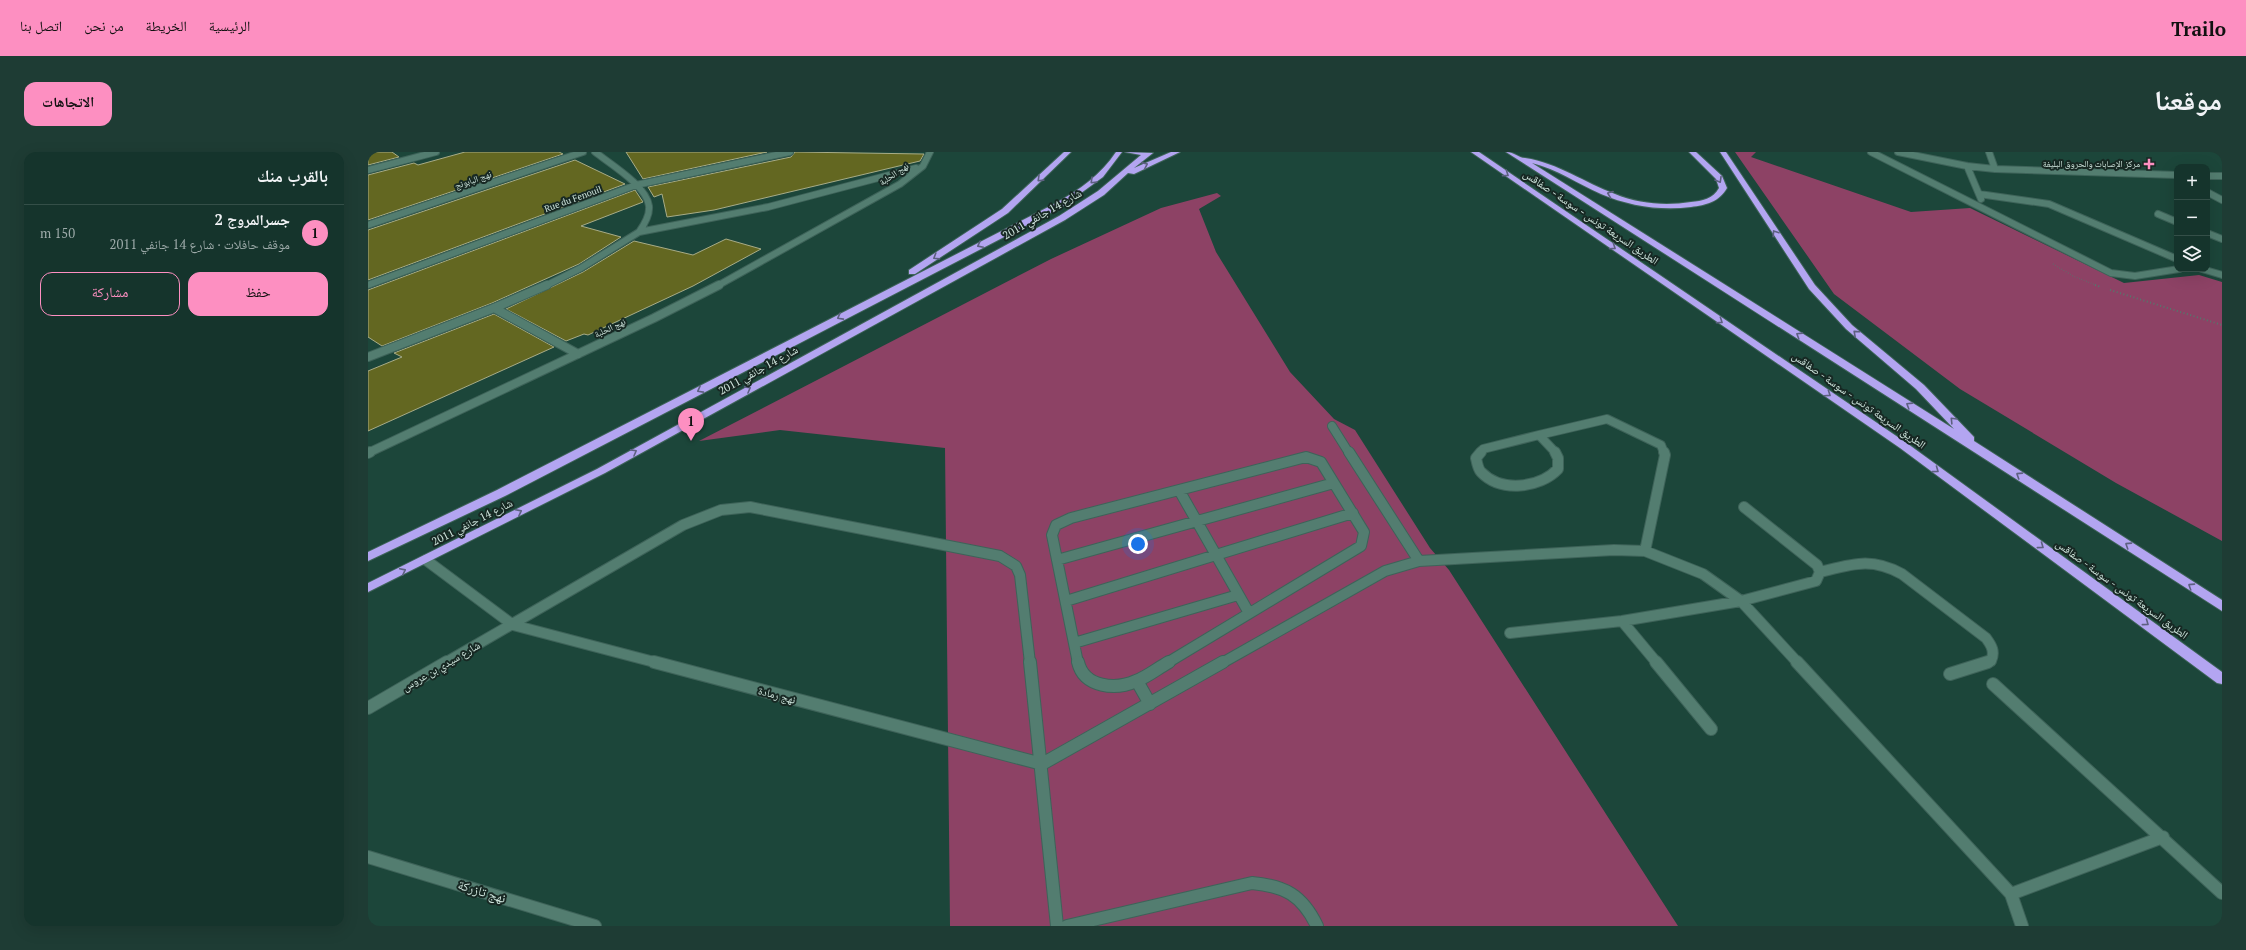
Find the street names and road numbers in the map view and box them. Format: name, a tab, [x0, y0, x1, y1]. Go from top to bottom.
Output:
street label: نهج الحلبة	[877, 159, 911, 188]
street label: الطريق السريعة تونس - سوسة - صفاقس	[1521, 166, 1661, 268]
street label: نهج البابونج	[453, 168, 494, 192]
street label: Rue du Fenouil	[543, 183, 604, 215]
street label: شارع 14 جانفي 2011	[1000, 186, 1085, 244]
street label: نهج الحلبة	[592, 315, 628, 340]
street label: شارع 14 جانفي 2011	[716, 342, 801, 399]
street label: الطريق السريعة تونس - سوسة - صفاقس	[1789, 348, 1929, 452]
street label: شارع 14 جانفي 2011	[429, 496, 516, 550]
street label: الطريق السريعة تونس - سوسة - صفاقس	[2053, 536, 2191, 642]
street label: شارع سيدي بن عروس	[399, 638, 483, 696]
street label: نهج رمادة	[757, 683, 797, 707]
street label: نهج تازركة	[455, 875, 508, 908]

